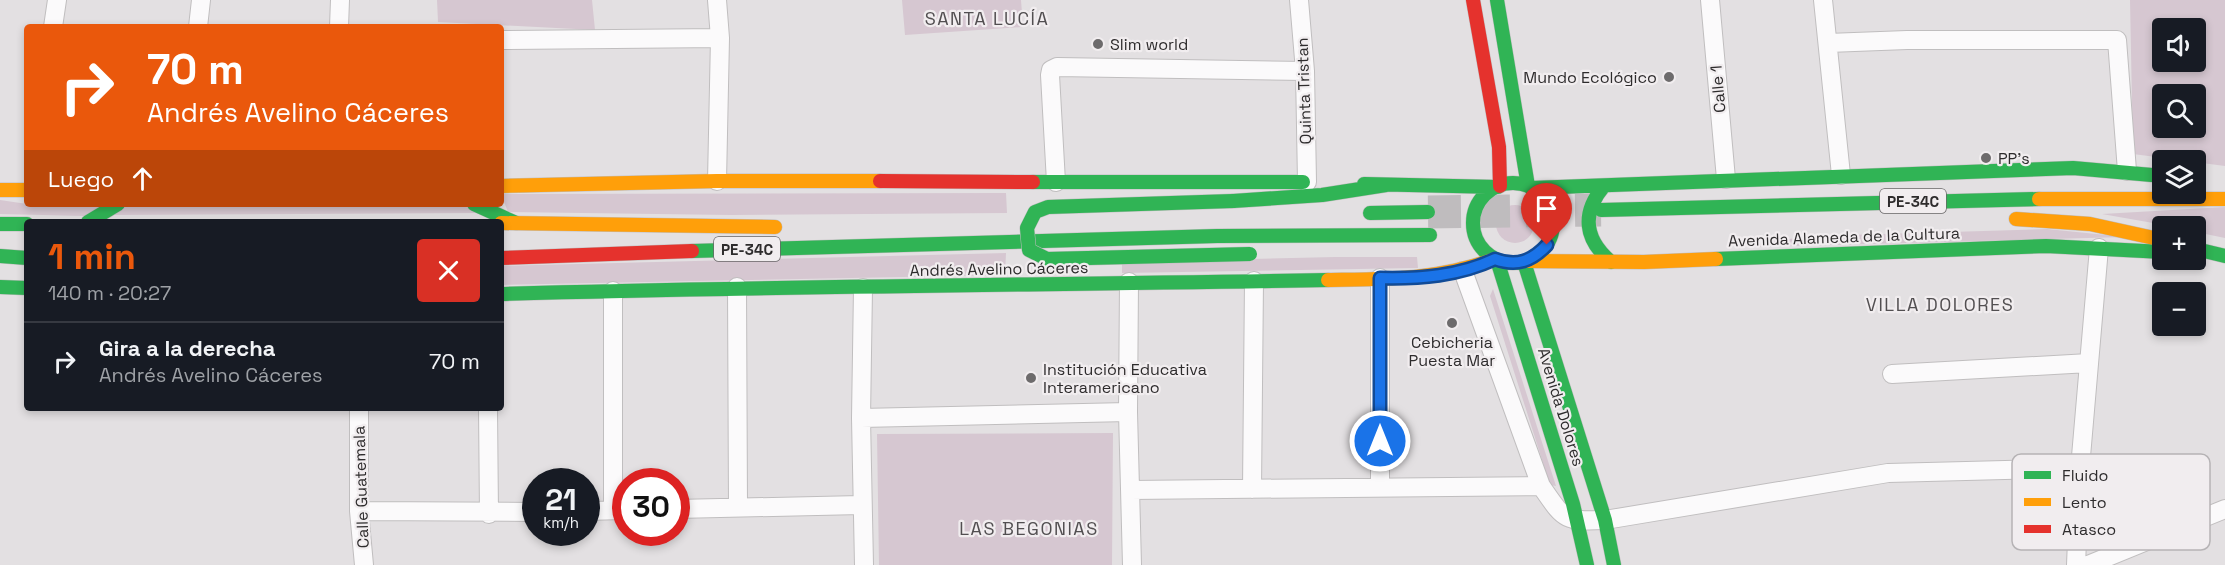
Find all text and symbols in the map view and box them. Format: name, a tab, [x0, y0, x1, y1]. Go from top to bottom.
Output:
district label: SANTA LUCÍA	[925, 7, 1049, 30]
map controls	[2152, 18, 2206, 336]
button: sound	[2152, 18, 2206, 72]
place label: Slim world	[1110, 34, 1188, 55]
marker: Slim world	[1091, 37, 1105, 51]
street label: Quinta Tristan	[1292, 37, 1316, 145]
text: 70 m	[147, 43, 244, 96]
icon: right	[48, 48, 126, 126]
street label: Calle 1	[1705, 64, 1731, 114]
place label: Mundo Ecológico	[1523, 67, 1657, 88]
marker: Mundo Ecológico	[1662, 70, 1676, 84]
button: search	[2152, 84, 2206, 138]
text: Andrés Avelino Cáceres	[147, 95, 449, 130]
place label: PP's	[1998, 148, 2030, 169]
button: layers	[2152, 150, 2206, 204]
marker: PP's	[1979, 151, 1993, 165]
icon: ahead	[126, 162, 159, 195]
text: Luego	[48, 165, 114, 193]
pin	[1521, 183, 1572, 245]
road number: PE-34C	[1880, 189, 1946, 213]
icon: arrive	[1530, 192, 1563, 225]
button: +	[2152, 216, 2206, 270]
street label: Avenida Alameda de la Cultura	[1728, 222, 1960, 252]
text: 1 min	[48, 234, 136, 280]
road number: PE-34C	[714, 237, 780, 261]
button: close	[417, 239, 480, 302]
street label: Andrés Avelino Cáceres	[909, 257, 1089, 281]
text: 140 m · 20:27	[48, 280, 171, 306]
button: −	[2152, 282, 2206, 336]
district label: VILLA DOLORES	[1866, 293, 2014, 316]
marker: Cebicheria Puesta Mar	[1445, 316, 1459, 330]
place label: Cebicheria Puesta Mar	[1409, 332, 1495, 371]
text: Gira a la derecha	[99, 334, 276, 362]
icon: right	[48, 345, 81, 378]
street label: Avenida Dolores	[1533, 345, 1589, 469]
text: 70 m	[429, 347, 480, 375]
place label: Institución Educativa Interamericano	[1043, 359, 1207, 398]
text: Andrés Avelino Cáceres	[99, 362, 323, 388]
marker: Institución Educativa Interamericano	[1024, 371, 1038, 385]
position arrow	[1348, 409, 1412, 473]
street label: Calle Guatemala	[348, 425, 374, 549]
legend	[2012, 454, 2210, 550]
text: Fluido	[2062, 465, 2108, 486]
speed limit sign: 30	[612, 468, 690, 546]
text: 21	[545, 480, 577, 519]
text: Lento	[2062, 492, 2107, 513]
text: km/h	[543, 513, 579, 532]
district label: LAS BEGONIAS	[959, 517, 1099, 540]
text: Atasco	[2062, 519, 2116, 540]

